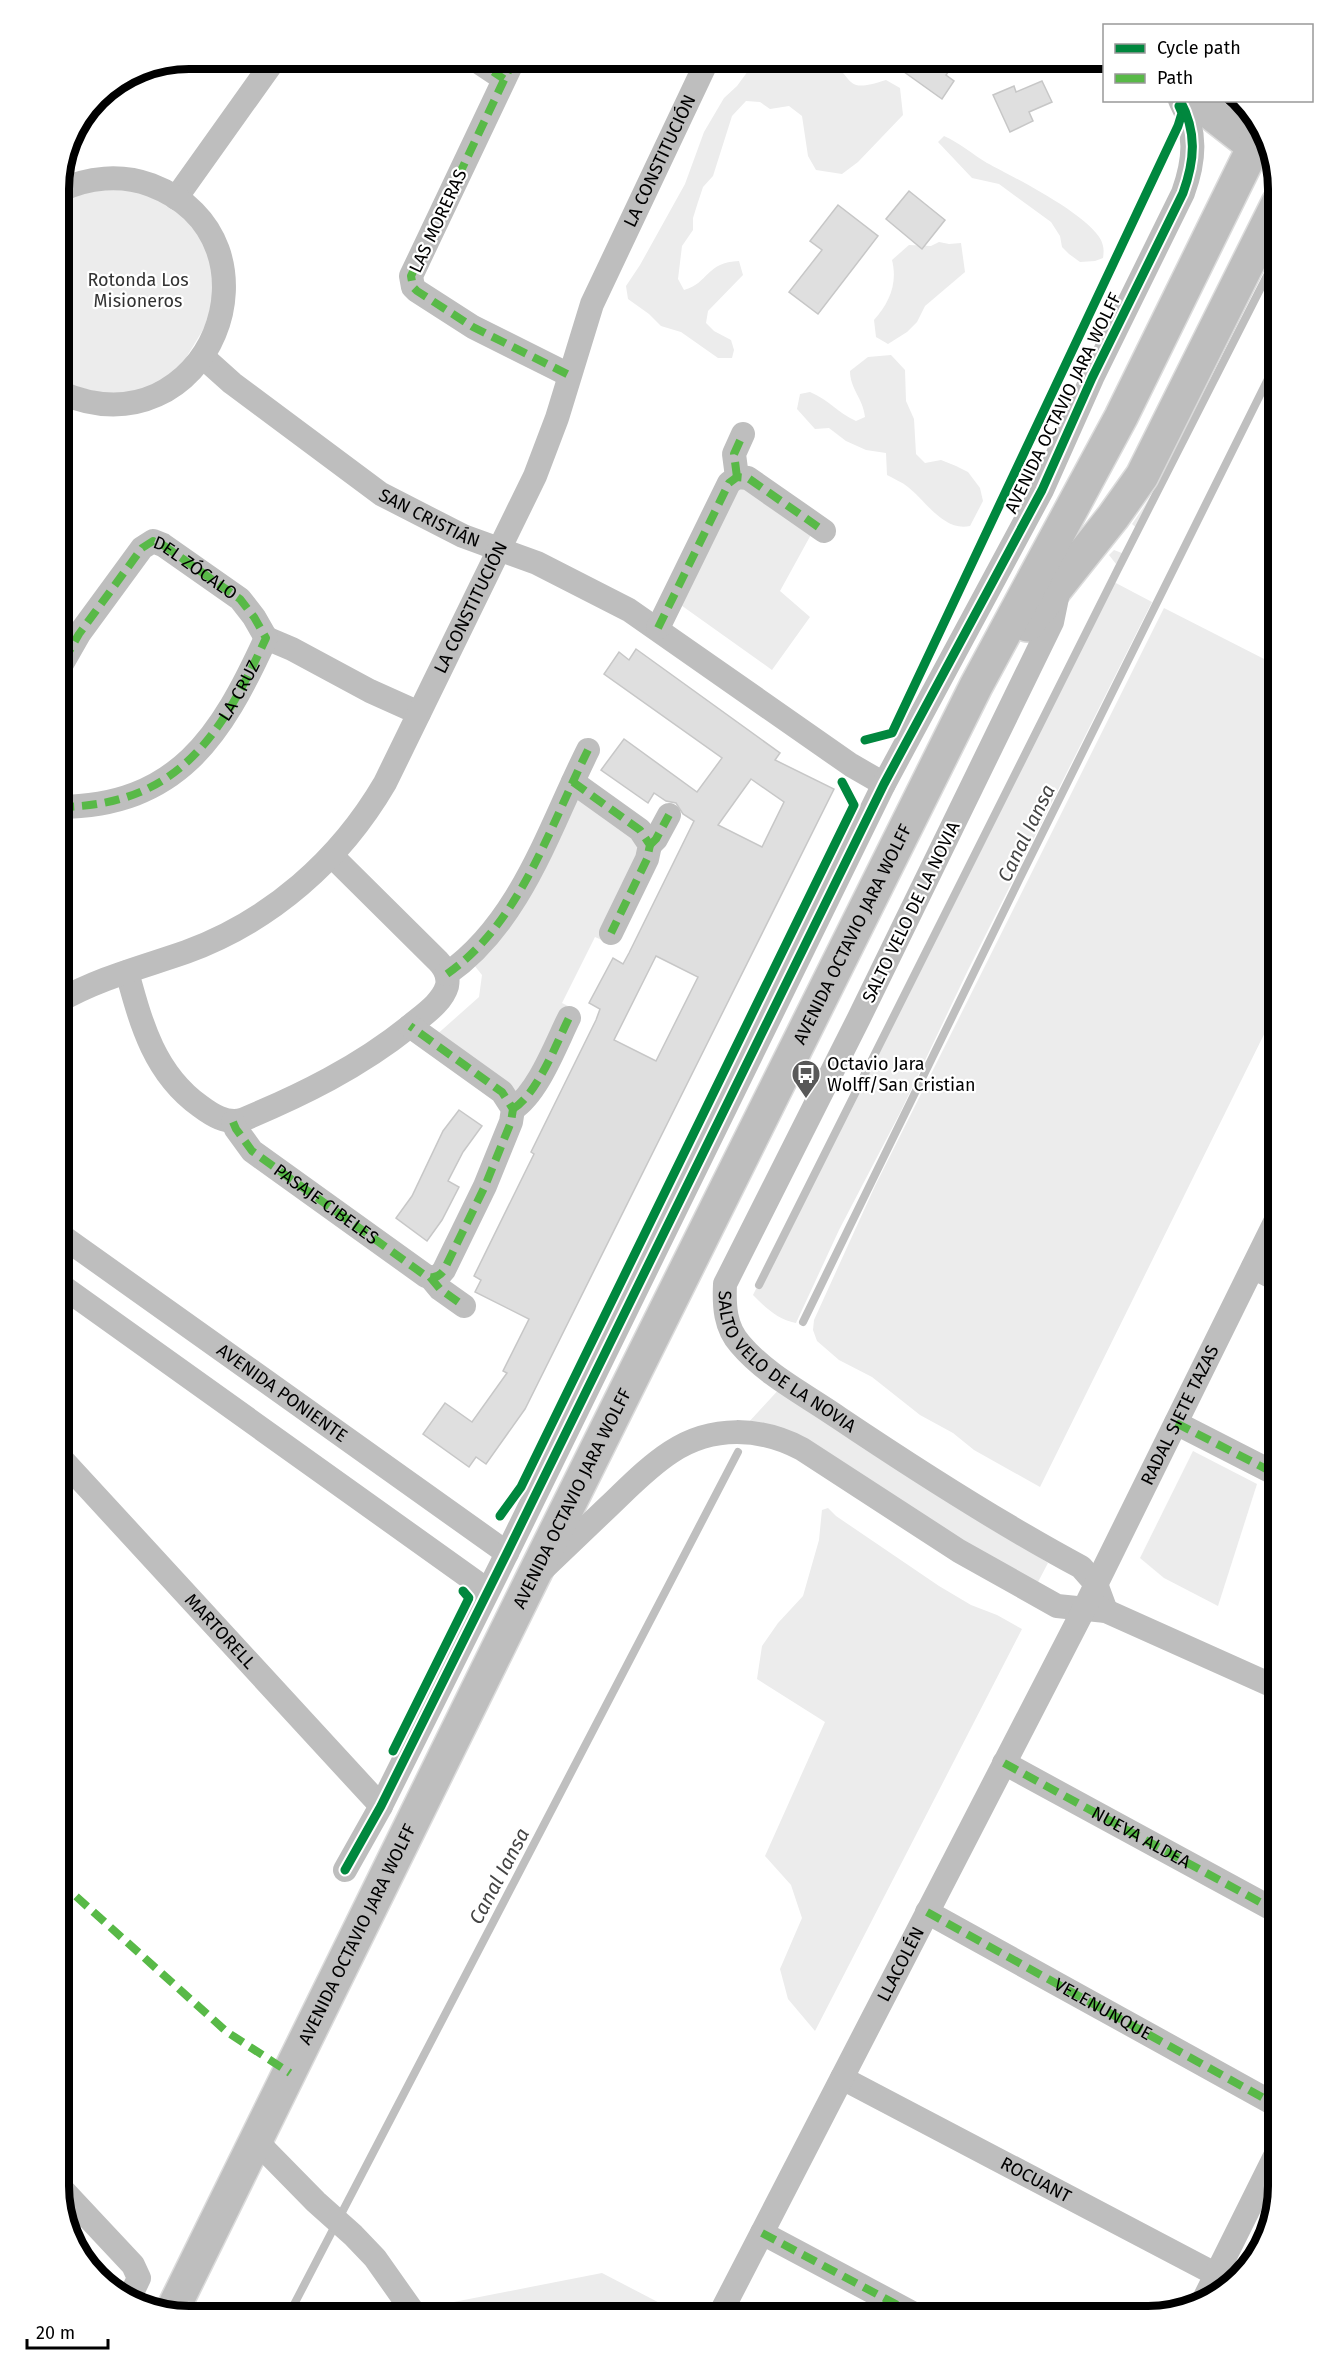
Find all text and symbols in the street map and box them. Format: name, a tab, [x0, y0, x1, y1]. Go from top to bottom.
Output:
legend	[1103, 24, 1313, 102]
text: Cycle path	[1157, 37, 1241, 59]
text: Path	[1157, 67, 1193, 89]
street label: LA CONSTITUCIÓN	[619, 91, 701, 231]
street label: LAS MORERAS	[404, 166, 472, 276]
park label: Rotonda Los Misioneros	[87, 269, 189, 312]
street label: AVENIDA OCTAVIO JARA WOLFF	[1000, 289, 1126, 517]
street label: SAN CRISTIÁN	[375, 484, 483, 552]
street label: DEL ZÓCALO	[150, 531, 241, 605]
street label: LA CONSTITUCIÓN	[429, 538, 512, 677]
street label: LA CRUZ	[214, 657, 265, 725]
water label: Canal Iansa	[992, 780, 1060, 886]
street label: SALTO VELO DE LA NOVIA	[858, 817, 965, 1006]
street label: AVENIDA OCTAVIO JARA WOLFF	[789, 820, 917, 1048]
place label: Octavio Jara Wolff/San Cristian	[827, 1053, 976, 1096]
bus stop icon: Octavio Jara Wolff/San Cristian	[790, 1058, 822, 1100]
street label: PASAJE CIBELES	[269, 1159, 383, 1249]
street label: SALTO VELO DE LA NOVIA	[714, 1290, 861, 1437]
street label: AVENIDA PONIENTE	[213, 1339, 352, 1447]
street label: RADAL SIETE TAZAS	[1136, 1341, 1224, 1489]
street label: AVENIDA OCTAVIO JARA WOLFF	[508, 1385, 636, 1612]
street label: MARTORELL	[180, 1589, 260, 1673]
street label: NUEVA ALDEA	[1088, 1802, 1195, 1874]
street label: AVENIDA OCTAVIO JARA WOLFF	[294, 1820, 421, 2048]
water label: Canal Iansa	[464, 1824, 534, 1928]
street label: LLACOLÉN	[872, 1923, 929, 2005]
street label: VELENUNQUE	[1050, 1973, 1156, 2045]
street label: ROCUANT	[997, 2152, 1076, 2208]
scale bar	[27, 2312, 108, 2350]
text: 20 m	[36, 2322, 75, 2344]

